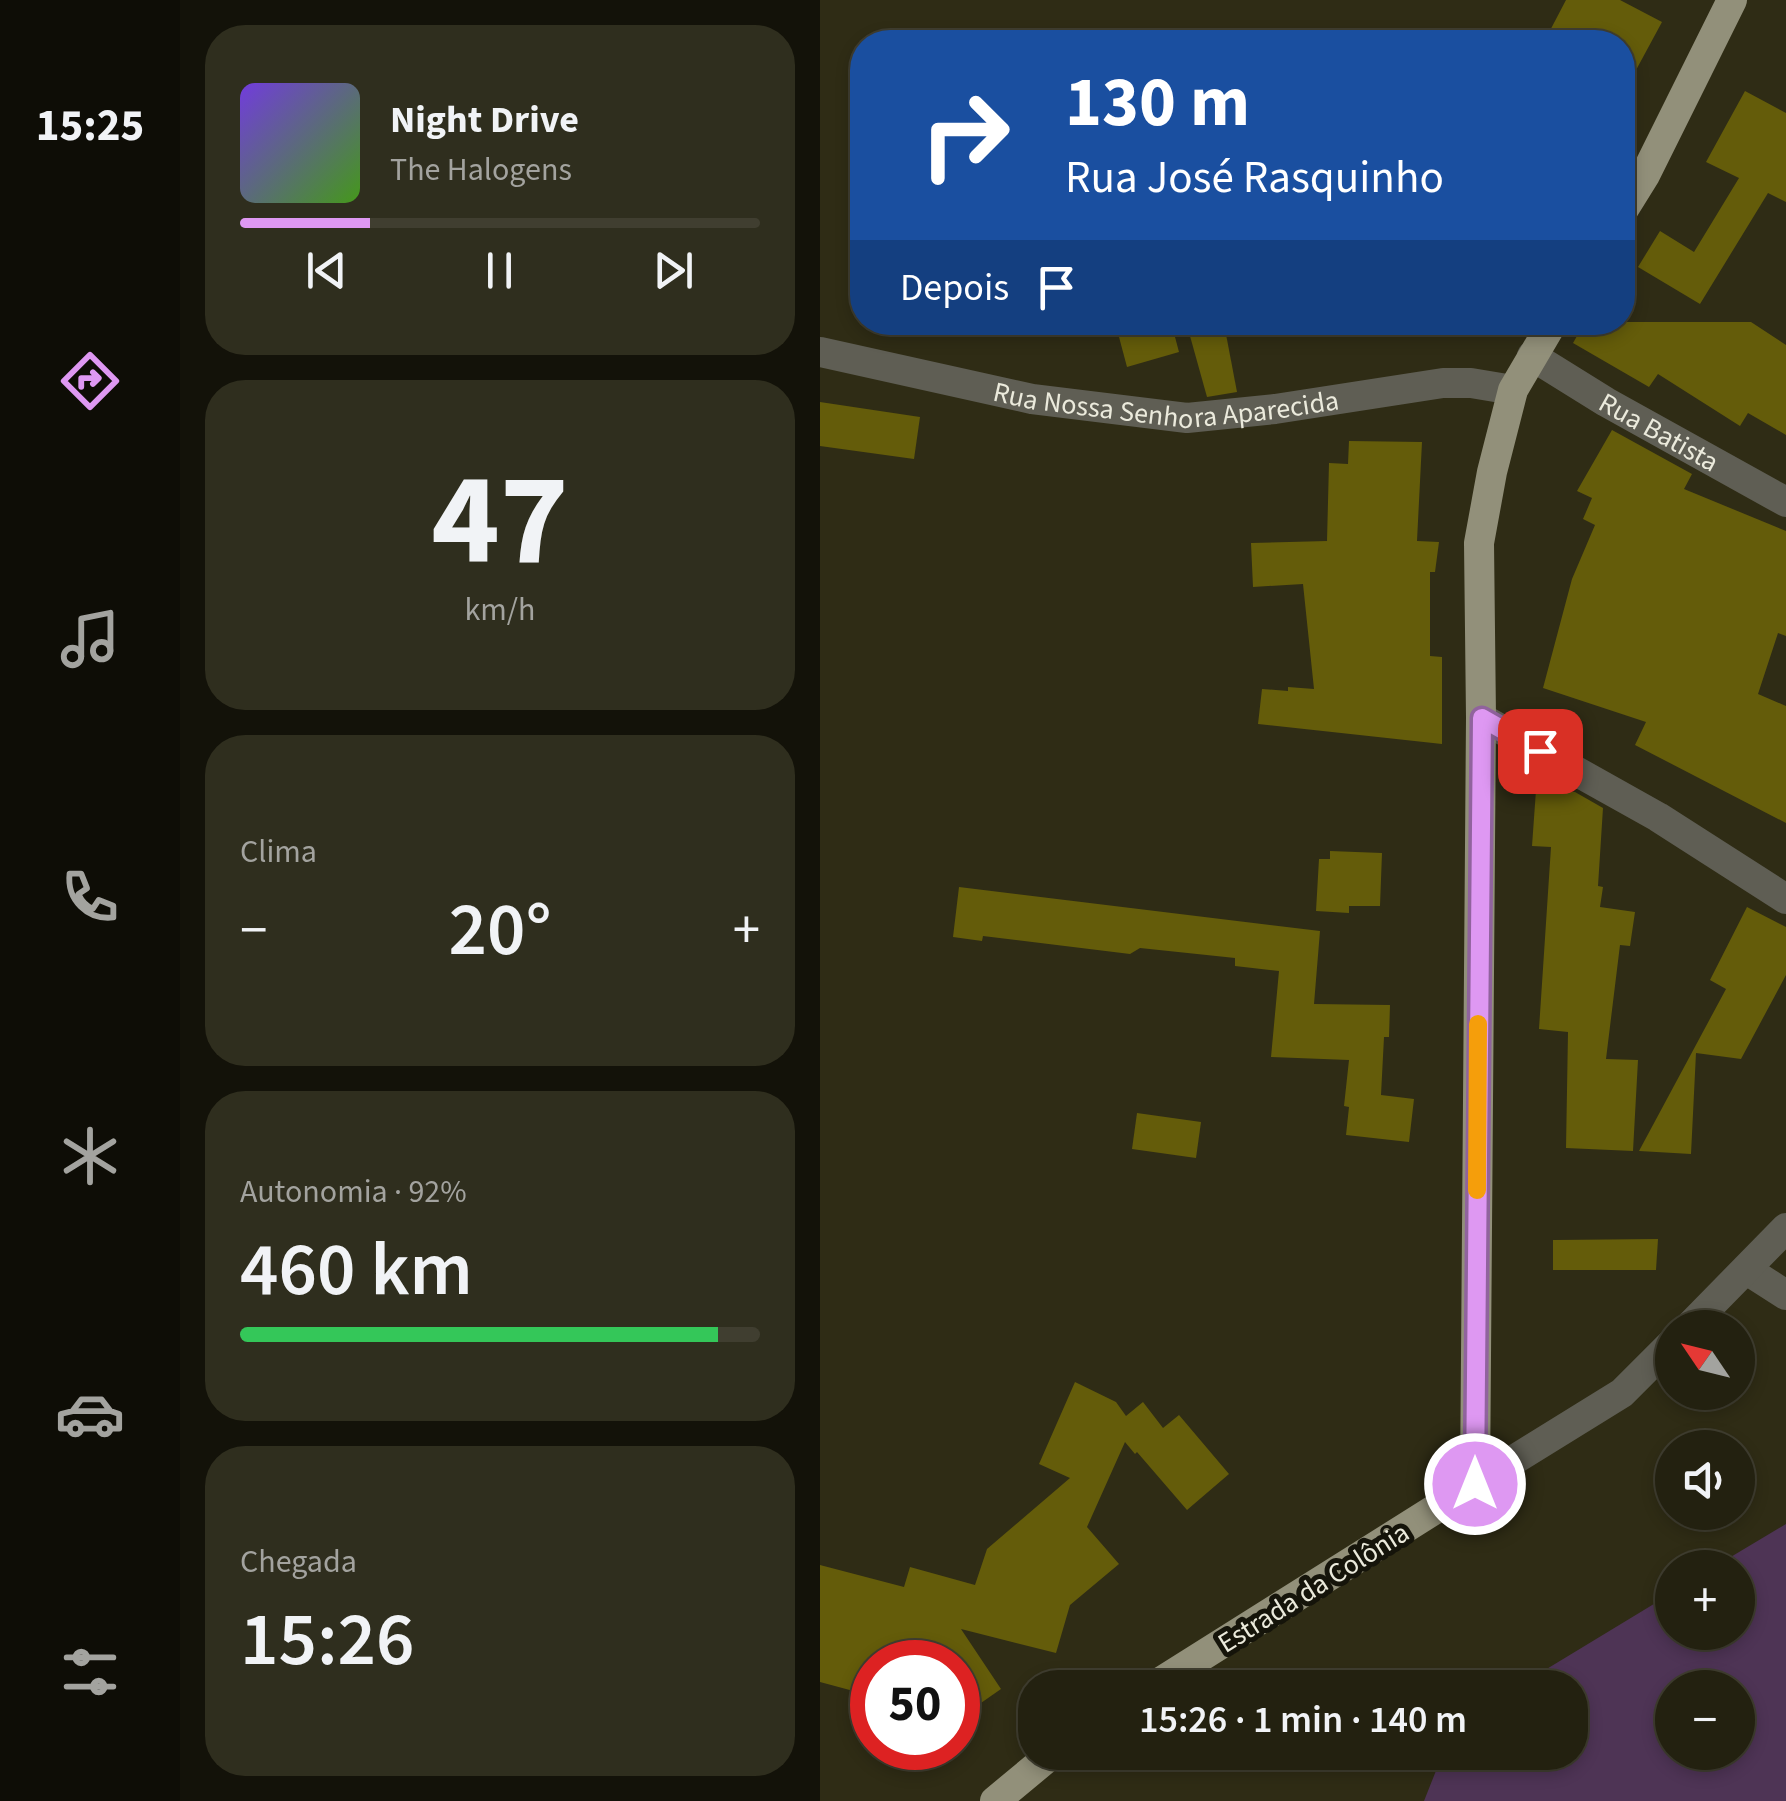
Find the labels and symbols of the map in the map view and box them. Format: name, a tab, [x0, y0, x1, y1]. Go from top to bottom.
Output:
street label: Rua Nossa Senhora Aparecida	[989, 372, 1342, 440]
street label: Rua Batista	[1591, 383, 1726, 482]
pin	[1498, 709, 1583, 794]
north arrow	[1655, 1310, 1755, 1410]
position arrow	[1423, 1432, 1527, 1536]
street label: Estrada da Colônia	[1210, 1513, 1417, 1663]
speed limit sign: 50	[850, 1640, 980, 1770]

